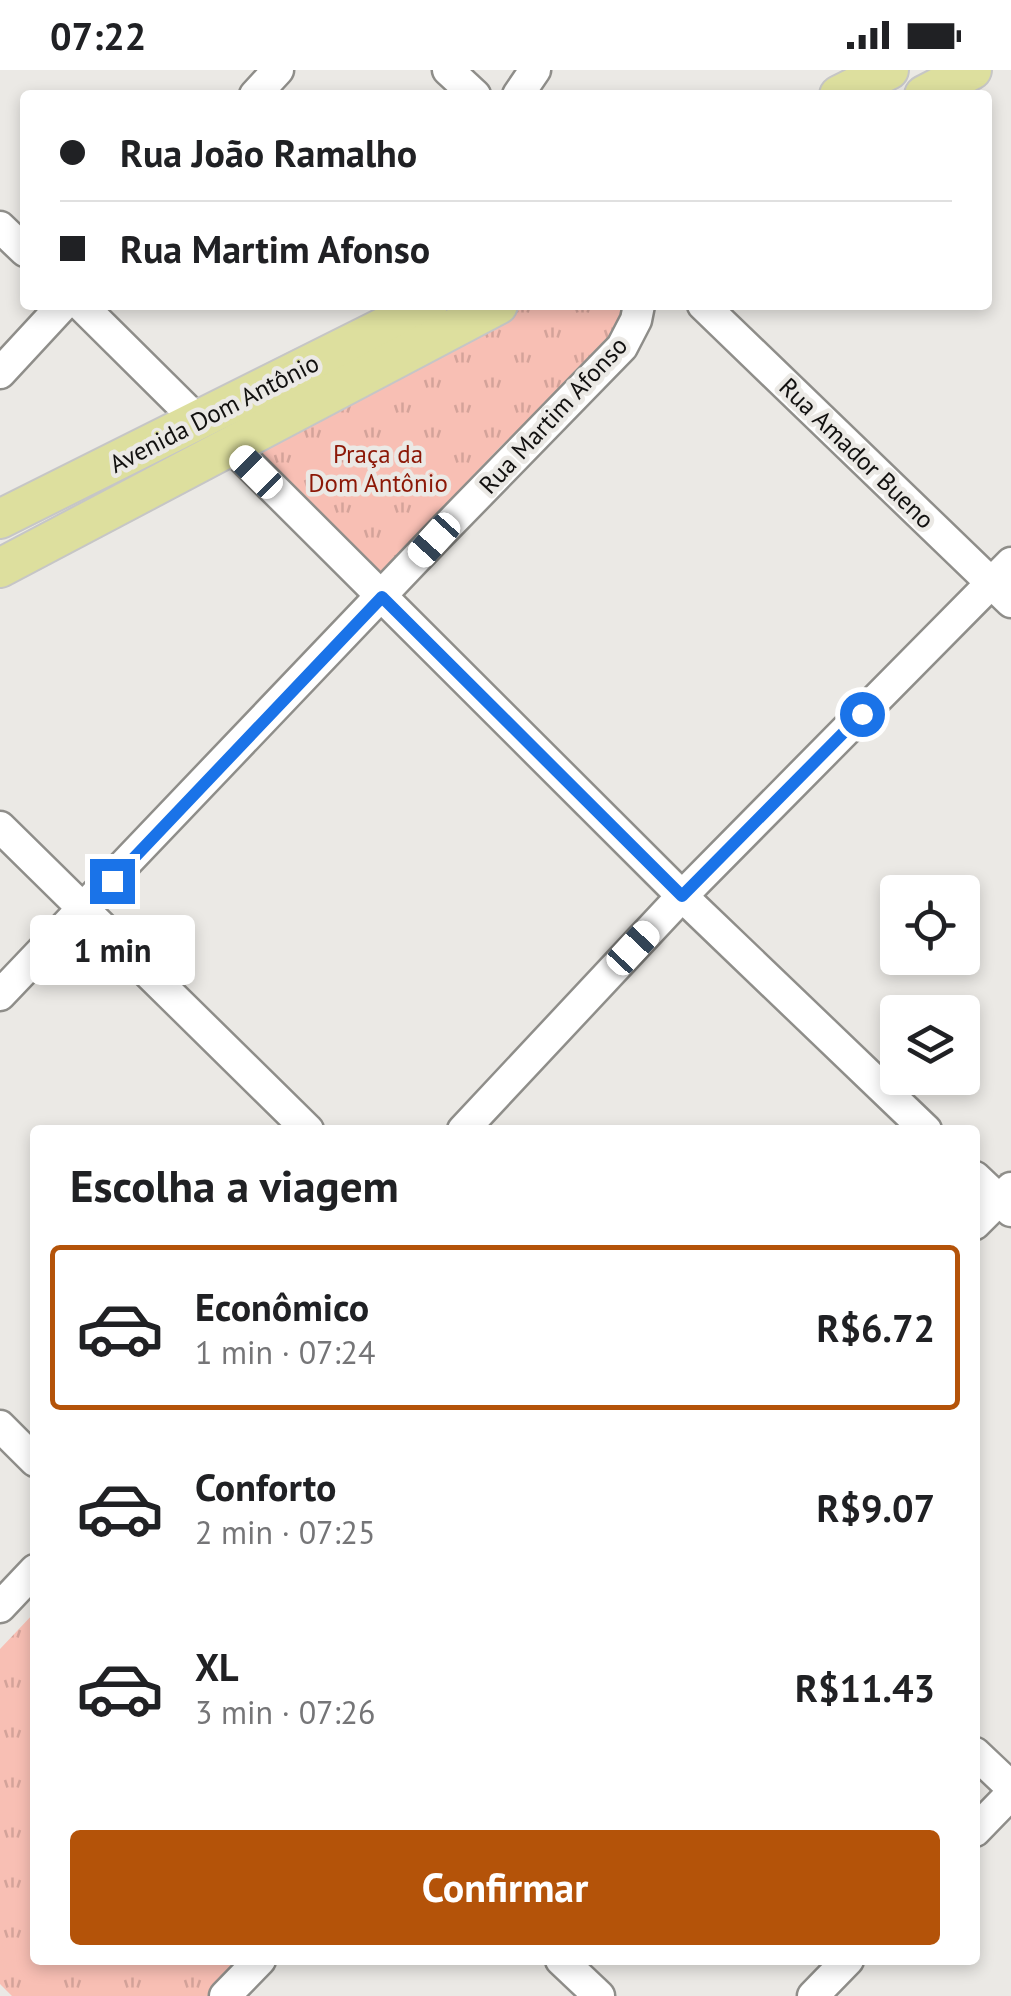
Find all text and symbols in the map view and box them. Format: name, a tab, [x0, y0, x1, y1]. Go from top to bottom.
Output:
text: 07:22	[50, 11, 146, 60]
text: Rua João Ramalho	[120, 128, 417, 177]
text: Rua Martim Afonso	[120, 224, 430, 273]
street label: Rua Martim Afonso	[472, 330, 634, 500]
street label: Avenida Dom Antônio	[104, 346, 324, 480]
street label: Rua Amador Bueno	[773, 371, 941, 535]
park label: Praça da Dom Antônio	[308, 438, 448, 499]
car	[224, 440, 288, 504]
car	[403, 508, 465, 572]
route start	[840, 692, 885, 737]
route end	[90, 859, 135, 904]
map controls	[880, 875, 980, 1095]
button: locate	[880, 875, 980, 975]
callout: 1 min	[29, 916, 194, 986]
car	[602, 916, 664, 980]
text: 1 min	[73, 929, 152, 971]
button: layers	[880, 995, 980, 1095]
text: Escolha a viagem	[70, 1156, 399, 1214]
text: Econômico	[195, 1282, 369, 1331]
icon: car	[75, 1283, 165, 1373]
text: R$6.72	[817, 1303, 935, 1352]
text: 1 min · 07:24	[195, 1331, 375, 1373]
text: Conforto	[195, 1462, 336, 1511]
icon: car	[75, 1463, 165, 1553]
text: R$9.07	[817, 1483, 935, 1532]
text: 2 min · 07:25	[195, 1511, 375, 1553]
text: XL	[195, 1642, 239, 1691]
icon: car	[75, 1643, 165, 1733]
text: R$11.43	[795, 1663, 935, 1712]
text: 3 min · 07:26	[195, 1691, 375, 1733]
button: Confirmar	[70, 1830, 940, 1945]

